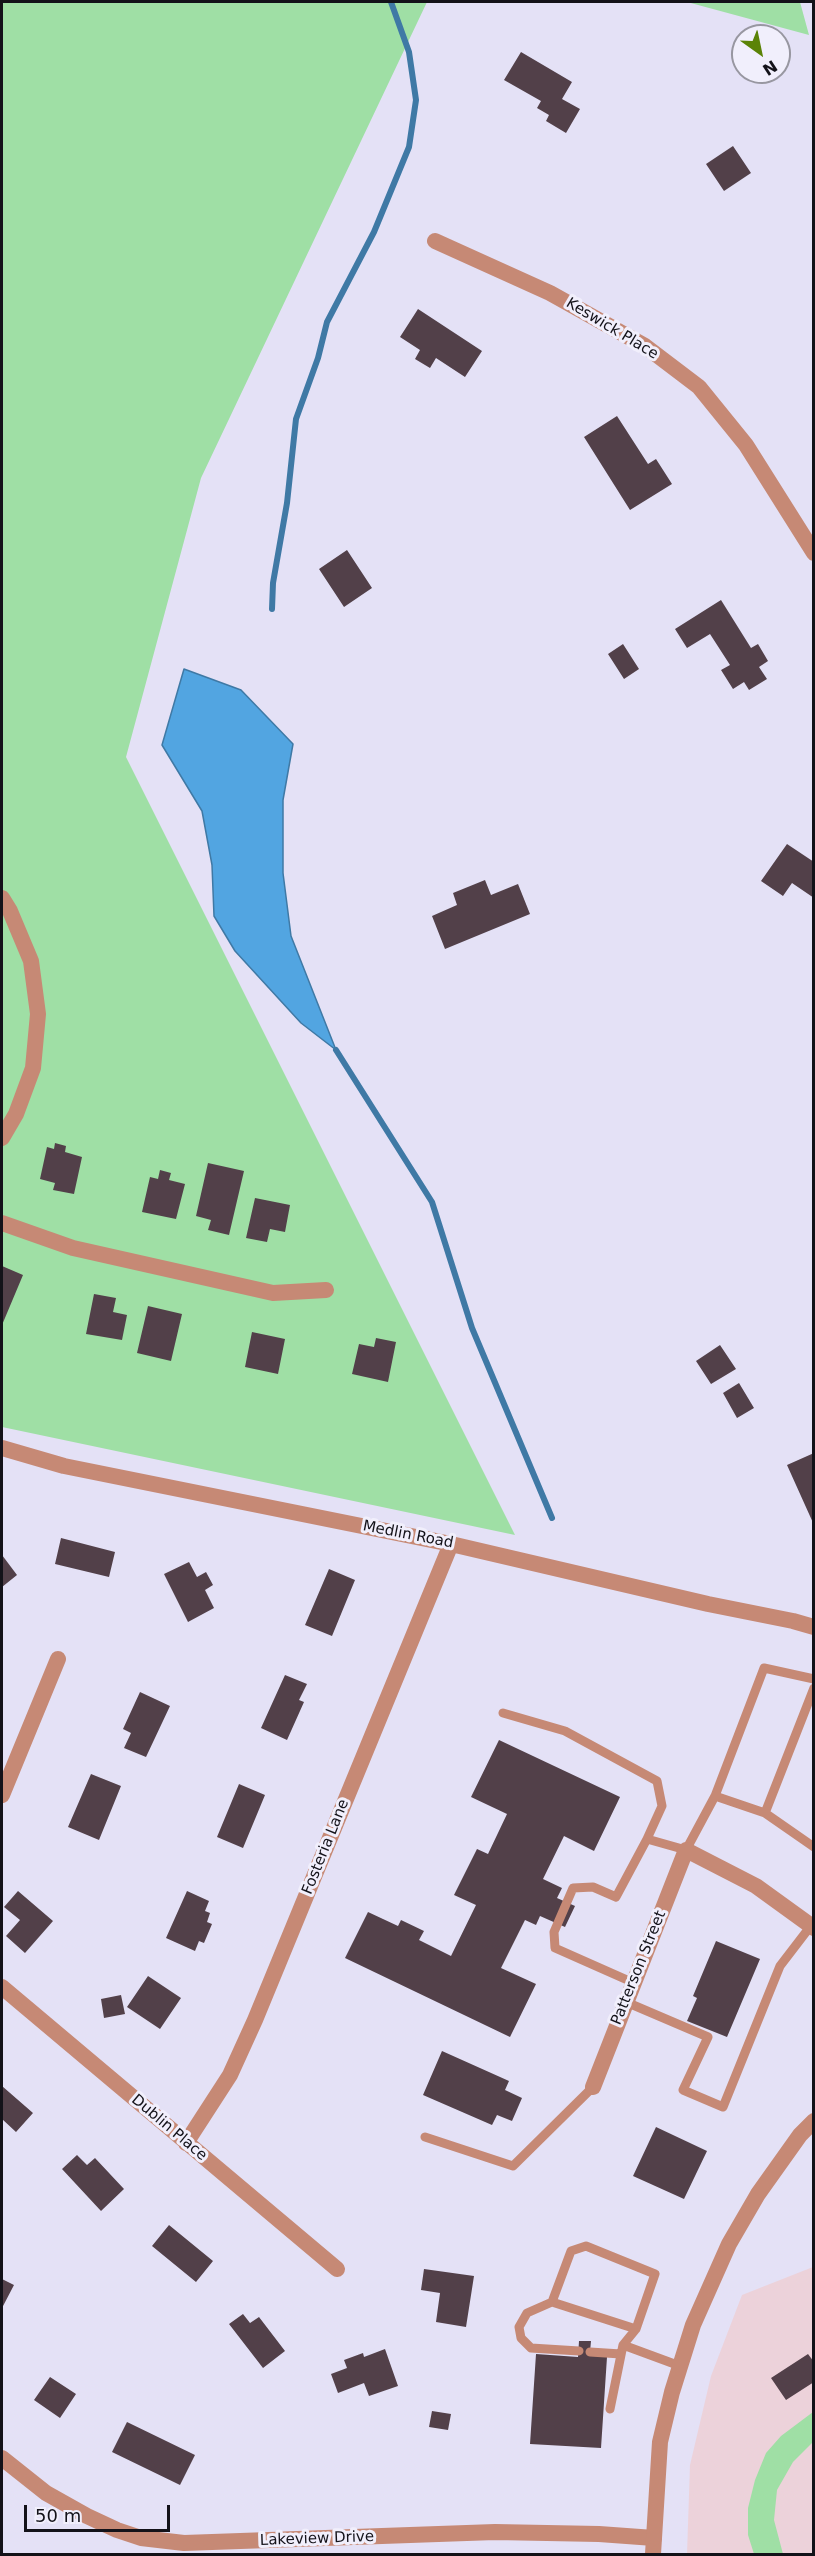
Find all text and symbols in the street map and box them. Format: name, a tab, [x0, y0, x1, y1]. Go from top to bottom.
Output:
north arrow	[731, 24, 791, 84]
text: N	[759, 56, 781, 79]
street label: Keswick Place	[563, 294, 661, 364]
street label: Medlin Road	[361, 1517, 455, 1553]
street label: Fosteria Lane	[299, 1797, 353, 1897]
street label: Patterson Street	[608, 1908, 670, 2028]
street label: Dublin Place	[128, 2091, 210, 2165]
scale bar	[27, 2493, 172, 2531]
text: 50 m	[35, 2505, 81, 2526]
street label: Lakeview Drive	[260, 2528, 374, 2550]

